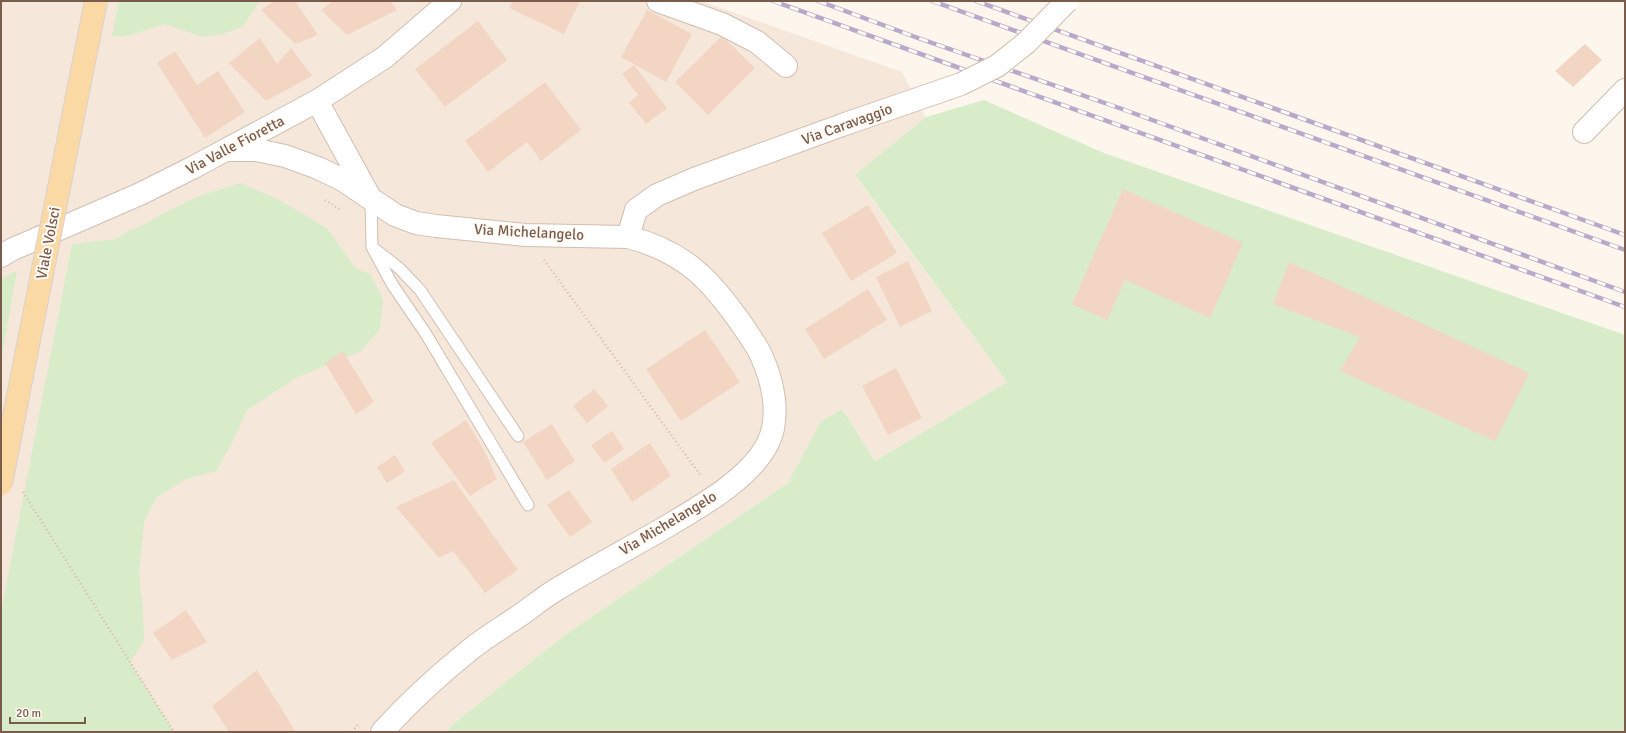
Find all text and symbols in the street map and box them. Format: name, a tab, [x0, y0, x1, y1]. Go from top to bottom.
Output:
street label: Via Caravaggio	[799, 99, 895, 149]
street label: Via Valle Fioretta	[183, 111, 287, 179]
street label: Viale Volsci	[32, 205, 64, 281]
street label: Via Michelangelo	[473, 220, 585, 244]
street label: Via Michelangelo	[616, 487, 720, 559]
scale bar	[10, 699, 85, 725]
text: 20 m	[16, 706, 41, 721]

